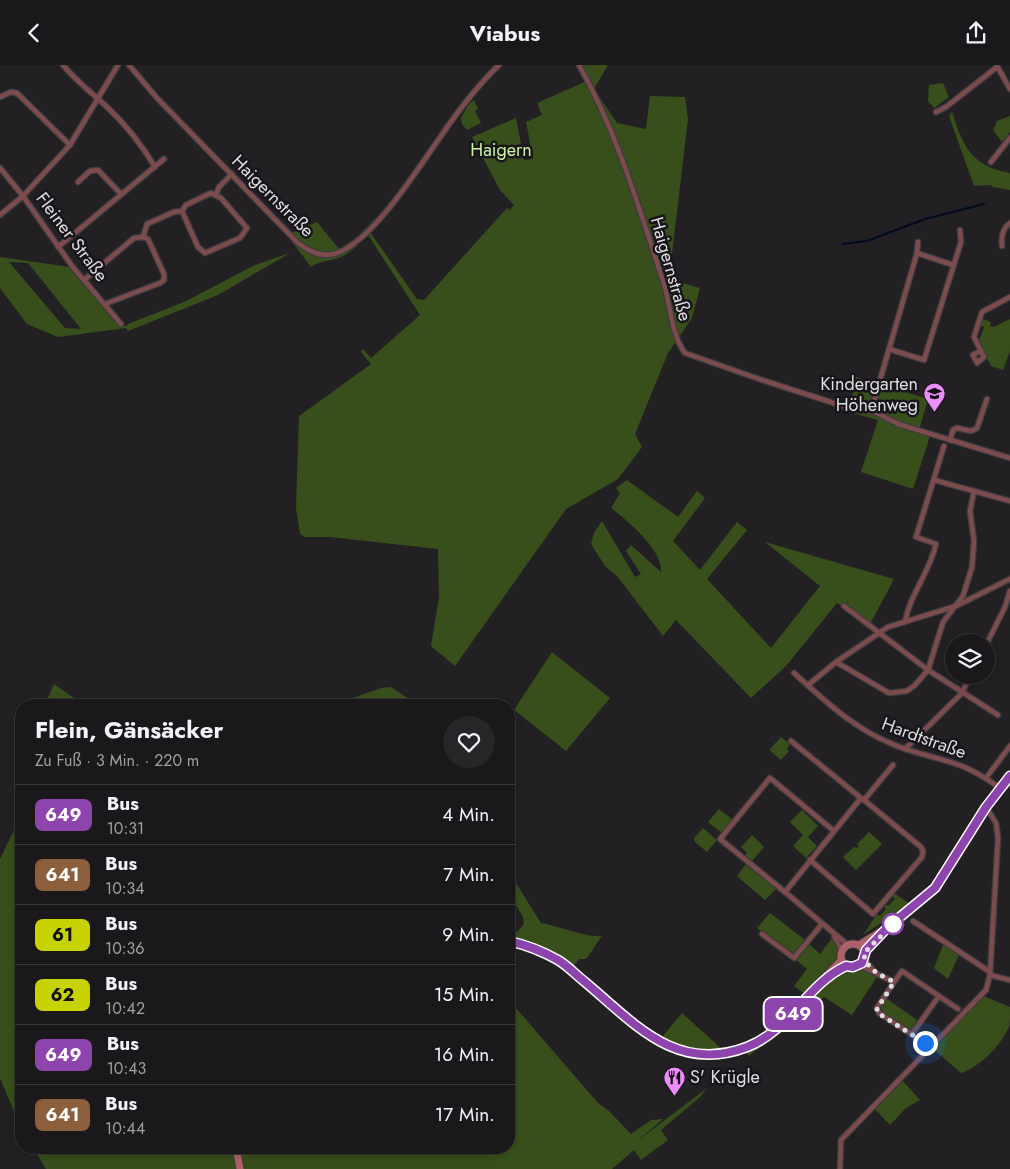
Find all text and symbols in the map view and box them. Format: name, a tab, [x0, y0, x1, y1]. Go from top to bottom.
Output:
text: Viabus	[470, 17, 540, 49]
icon: back	[20, 19, 48, 47]
icon: share	[962, 19, 990, 47]
park label: Haigern	[470, 137, 532, 163]
street label: Haigernstraße	[226, 149, 320, 243]
street label: Fleiner Straße	[30, 187, 114, 287]
street label: Haigernstraße	[644, 214, 698, 324]
place label: Kindergarten Höhenweg	[820, 371, 918, 418]
school or university icon: Kindergarten Höhenweg	[922, 382, 946, 413]
map controls	[945, 634, 995, 684]
button: layers	[945, 634, 995, 684]
street label: Hardtstraße	[878, 711, 970, 765]
text: Flein, Gänsäcker	[35, 712, 223, 747]
button: heart	[443, 716, 495, 768]
text: Zu Fuß · 3 Min. · 220 m	[35, 749, 199, 772]
text: Bus	[107, 790, 139, 817]
text: 4 Min.	[442, 801, 495, 828]
text: 649	[45, 802, 82, 828]
text: 10:31	[107, 817, 144, 840]
text: Bus	[105, 850, 137, 877]
text: 7 Min.	[443, 861, 495, 888]
text: 641	[46, 862, 79, 888]
text: 10:34	[105, 877, 145, 900]
text: Bus	[105, 910, 137, 937]
unlabelled marker	[882, 913, 904, 935]
text: 9 Min.	[442, 921, 495, 948]
text: 61	[52, 922, 73, 948]
text: 10:36	[105, 937, 145, 960]
text: Bus	[105, 970, 137, 997]
text: 15 Min.	[434, 981, 495, 1008]
text: 62	[51, 982, 74, 1008]
text: 10:42	[105, 997, 145, 1020]
line badge: 649	[764, 998, 822, 1030]
text: 649	[775, 1001, 811, 1027]
text: Bus	[107, 1030, 139, 1057]
your location	[913, 1031, 938, 1056]
text: 16 Min.	[434, 1041, 495, 1068]
text: 649	[45, 1042, 82, 1068]
text: 10:43	[107, 1057, 146, 1080]
place label: S' Krügle	[690, 1064, 760, 1090]
restaurant icon: S' Krügle	[662, 1065, 686, 1096]
text: Bus	[105, 1090, 137, 1117]
text: 17 Min.	[435, 1101, 495, 1128]
text: 641	[46, 1102, 79, 1128]
text: 10:44	[105, 1117, 145, 1140]

